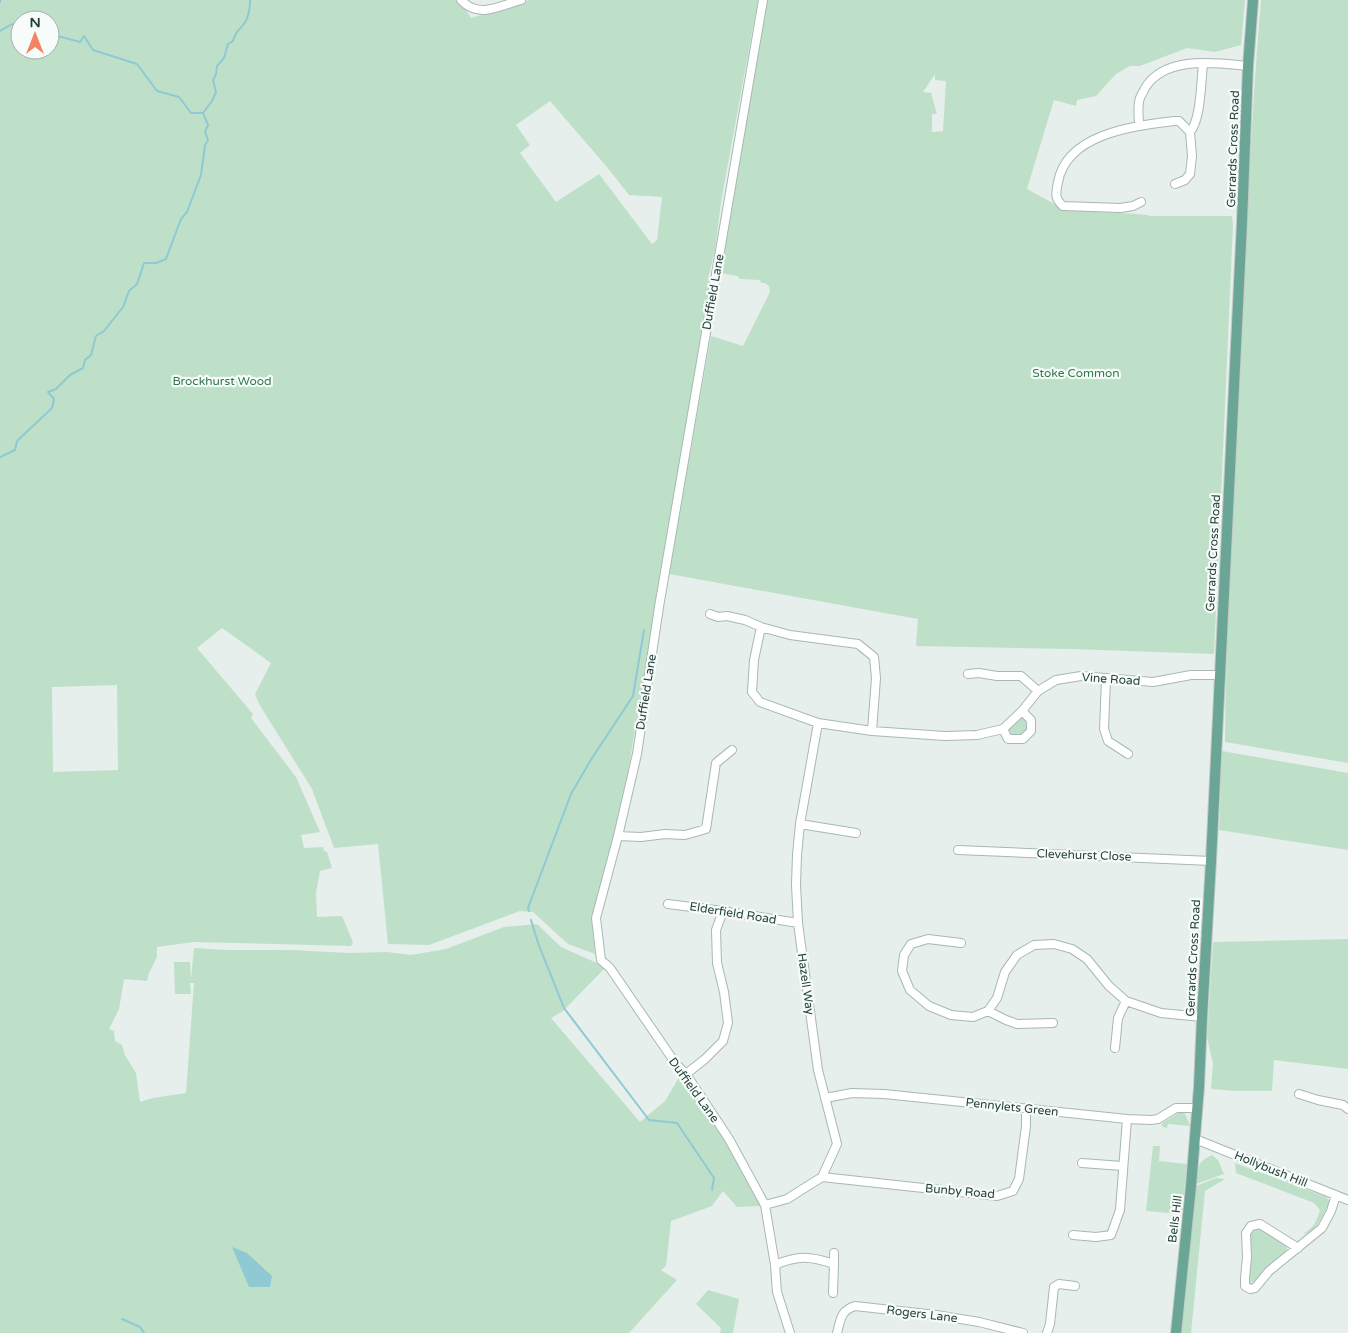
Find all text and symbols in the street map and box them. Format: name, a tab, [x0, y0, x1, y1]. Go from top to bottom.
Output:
north arrow	[10, 10, 60, 60]
text: N	[29, 14, 41, 31]
street label: Gerrards Cross Road	[1224, 90, 1242, 208]
street label: Duffield Lane	[699, 253, 727, 331]
park label: Stoke Common	[1032, 366, 1120, 380]
park label: Brockhurst Wood	[172, 374, 272, 388]
street label: Gerrards Cross Road	[1203, 494, 1223, 612]
street label: Duffield Lane	[633, 653, 659, 731]
street label: Vine Road	[1081, 670, 1141, 688]
street label: Clevehurst Close	[1036, 846, 1132, 864]
street label: Elderfield Road	[689, 899, 777, 927]
street label: Gerrards Cross Road	[1183, 899, 1203, 1017]
street label: Hazell Way	[795, 952, 817, 1016]
street label: Duffield Lane	[666, 1055, 722, 1125]
street label: Pennylets Green	[965, 1095, 1059, 1119]
street label: Hollybush Hill	[1232, 1148, 1310, 1190]
street label: Bunby Road	[924, 1181, 996, 1201]
street label: Bells Hill	[1165, 1194, 1185, 1244]
street label: Rogers Lane	[886, 1303, 959, 1325]

